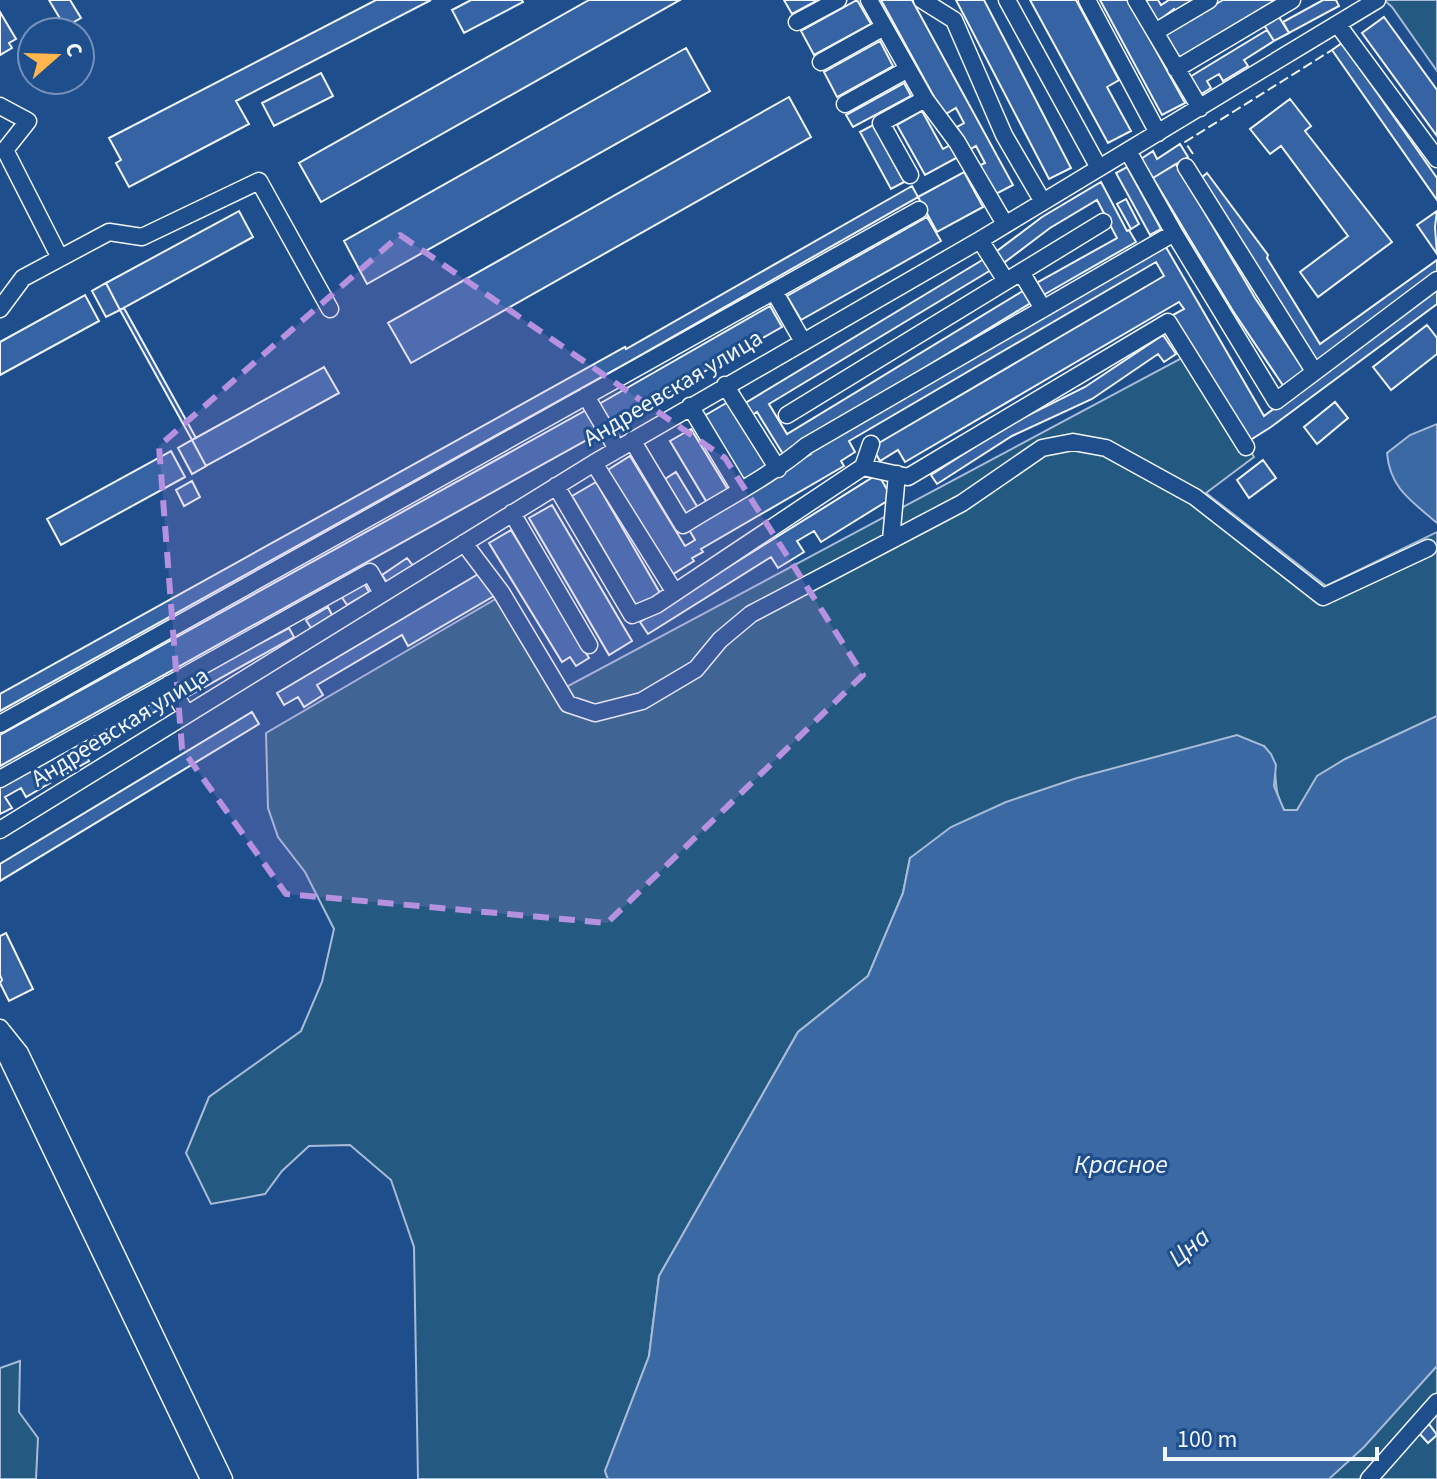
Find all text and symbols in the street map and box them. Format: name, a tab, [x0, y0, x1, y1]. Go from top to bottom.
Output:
north arrow	[16, 16, 96, 96]
text: С	[57, 38, 91, 61]
street label: Андреевская улица	[577, 321, 769, 455]
street label: Андреевская улица	[24, 658, 216, 796]
water label: Красное	[1074, 1146, 1168, 1183]
water label: Цна	[1160, 1219, 1218, 1275]
scale bar	[1165, 1411, 1377, 1461]
text: 100 m	[1177, 1422, 1237, 1457]

